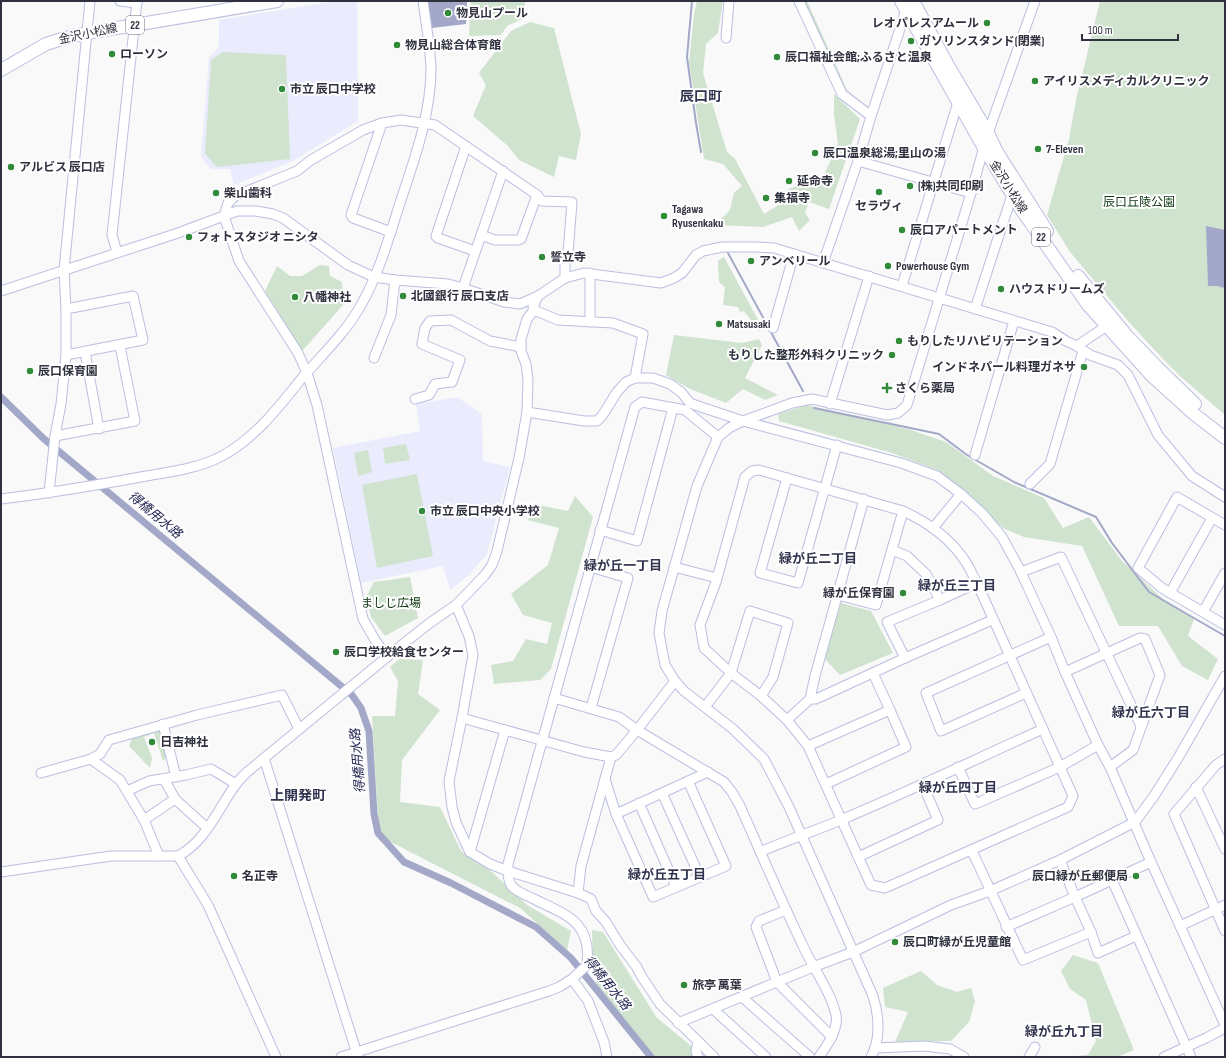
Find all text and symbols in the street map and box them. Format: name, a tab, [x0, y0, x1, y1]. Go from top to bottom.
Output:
place label: 物見山プール	[456, 6, 528, 21]
marker: 物見山プール	[443, 8, 453, 18]
road number: 22	[126, 16, 144, 34]
place label: レオパレスアムール	[872, 16, 979, 31]
scale bar	[1082, 16, 1178, 42]
marker: レオパレスアムール	[982, 18, 992, 28]
street label: 金沢小松線	[57, 20, 119, 48]
text: 100 m	[1088, 23, 1113, 38]
place label: ガソリンスタンド(閉業)	[919, 34, 1045, 49]
marker: ガソリンスタンド(閉業)	[906, 36, 916, 46]
place label: 物見山総合体育館	[405, 38, 501, 53]
marker: 物見山総合体育館	[392, 40, 402, 50]
place label: ローソン	[120, 47, 168, 62]
marker: ローソン	[107, 49, 117, 59]
place label: 辰口福祉会館;ふるさと温泉	[785, 50, 932, 65]
marker: 辰口福祉会館;ふるさと温泉	[772, 52, 782, 62]
place label: アイリスメディカルクリニック	[1043, 74, 1210, 89]
marker: アイリスメディカルクリニック	[1030, 76, 1040, 86]
place label: 市立 辰口中学校	[290, 82, 376, 97]
marker: 市立 辰口中学校	[277, 84, 287, 94]
district label: 辰口町	[680, 88, 722, 105]
place label: 7-Eleven	[1046, 142, 1083, 157]
marker: 7-Eleven	[1033, 144, 1043, 154]
place label: 辰口温泉総湯;里山の湯	[823, 146, 946, 161]
marker: 辰口温泉総湯;里山の湯	[810, 148, 820, 158]
street label: 金沢小松線	[986, 158, 1030, 216]
place label: アルビス 辰口店	[19, 160, 105, 175]
marker: アルビス 辰口店	[6, 162, 16, 172]
place label: 延命寺	[797, 174, 833, 189]
marker: 延命寺	[784, 176, 794, 186]
place label: (株)共同印刷	[918, 179, 984, 194]
marker: (株)共同印刷	[905, 181, 915, 191]
place label: 柴山歯科	[224, 186, 272, 201]
marker: セラヴィ	[874, 187, 884, 197]
marker: 柴山歯科	[211, 188, 221, 198]
place label: 集福寺	[774, 191, 810, 206]
marker: 集福寺	[761, 193, 771, 203]
park label: 辰口丘陵公園	[1103, 195, 1175, 210]
place label: セラヴィ	[855, 199, 903, 214]
place label: Tagawa Ryusenkaku	[672, 202, 723, 231]
marker: Tagawa Ryusenkaku	[659, 211, 669, 221]
place label: 辰口アパートメント	[910, 223, 1018, 238]
marker: 辰口アパートメント	[897, 225, 907, 235]
road number: 22	[1032, 228, 1050, 246]
place label: フォトスタジオ ニシタ	[197, 230, 319, 245]
marker: フォトスタジオ ニシタ	[184, 232, 194, 242]
place label: 誓立寺	[550, 250, 586, 265]
marker: 誓立寺	[537, 252, 547, 262]
place label: アンベリール	[759, 254, 831, 269]
marker: アンベリール	[746, 256, 756, 266]
place label: Powerhouse Gym	[896, 259, 969, 274]
marker: Powerhouse Gym	[883, 261, 893, 271]
place label: ハウスドリームズ	[1009, 282, 1105, 297]
marker: ハウスドリームズ	[996, 284, 1006, 294]
place label: 北國銀行 辰口支店	[411, 289, 509, 304]
place label: 八幡神社	[303, 290, 351, 305]
marker: 北國銀行 辰口支店	[398, 291, 408, 301]
marker: 八幡神社	[290, 292, 300, 302]
place label: Matsusaki	[727, 317, 770, 332]
marker: Matsusaki	[714, 319, 724, 329]
place label: もりしたリハビリテーション	[907, 334, 1063, 349]
marker: もりしたリハビリテーション	[894, 336, 904, 346]
place label: もりした整形外科クリニック	[728, 348, 884, 363]
marker: もりした整形外科クリニック	[887, 350, 897, 360]
place label: インドネパール料理ガネサ	[932, 360, 1076, 375]
marker: インドネパール料理ガネサ	[1079, 362, 1089, 372]
place label: 辰口保育園	[38, 364, 98, 379]
marker: 辰口保育園	[25, 366, 35, 376]
place label: さくら薬局	[895, 381, 955, 396]
marker: さくら薬局	[882, 383, 892, 393]
water label: 得橋用水路	[125, 488, 186, 543]
place label: 市立 辰口中央小学校	[430, 504, 540, 519]
marker: 市立 辰口中央小学校	[417, 506, 427, 516]
district label: 緑が丘二丁目	[778, 551, 857, 567]
district label: 緑が丘一丁目	[583, 558, 662, 574]
district label: 緑が丘三丁目	[917, 578, 996, 594]
place label: 緑が丘保育園	[823, 586, 895, 601]
marker: 緑が丘保育園	[898, 588, 908, 598]
park label: ましじ広場	[361, 596, 421, 611]
place label: 辰口学校給食センター	[344, 645, 464, 660]
marker: 辰口学校給食センター	[331, 647, 341, 657]
district label: 緑が丘六丁目	[1111, 705, 1190, 721]
water label: 得橋用水路	[347, 727, 369, 794]
place label: 日吉神社	[160, 735, 208, 750]
marker: 日吉神社	[147, 737, 157, 747]
district label: 緑が丘四丁目	[918, 780, 997, 796]
district label: 上開発町	[270, 787, 326, 804]
district label: 緑が丘五丁目	[627, 867, 706, 883]
place label: 名正寺	[242, 869, 278, 884]
place label: 辰口緑が丘郵便局	[1032, 869, 1128, 884]
marker: 名正寺	[229, 871, 239, 881]
marker: 辰口緑が丘郵便局	[1131, 871, 1141, 881]
place label: 辰口町緑が丘児童館	[903, 935, 1011, 950]
marker: 辰口町緑が丘児童館	[890, 937, 900, 947]
water label: 得橋用水路	[580, 953, 634, 1014]
place label: 旅亭 萬葉	[692, 978, 742, 993]
marker: 旅亭 萬葉	[679, 980, 689, 990]
district label: 緑が丘九丁目	[1024, 1024, 1103, 1040]

